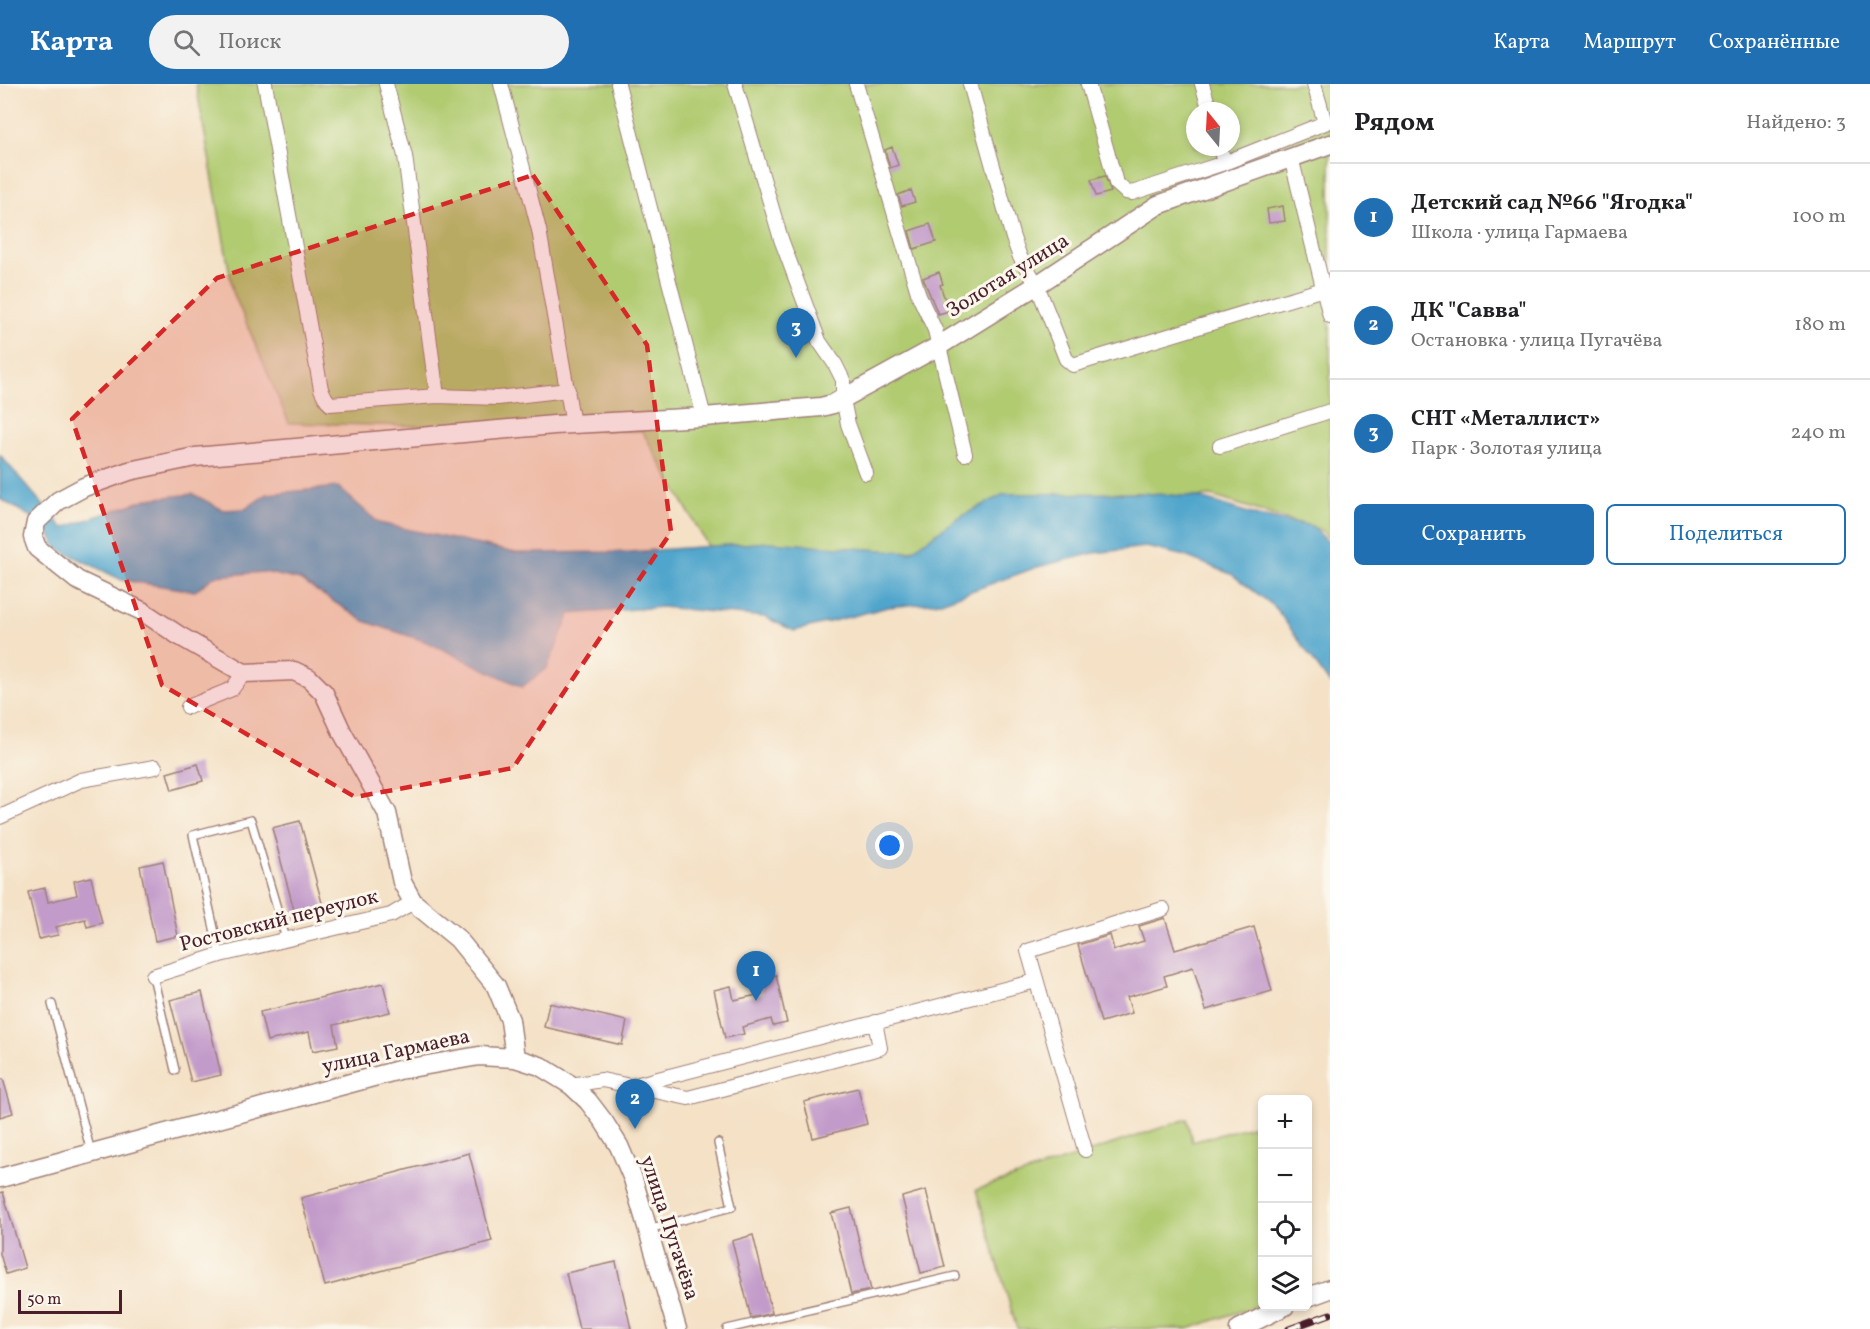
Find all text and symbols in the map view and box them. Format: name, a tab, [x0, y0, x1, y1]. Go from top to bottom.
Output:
search box	[149, 15, 569, 69]
text: Карта	[30, 23, 113, 62]
icon: search	[170, 26, 203, 59]
text: Поиск	[218, 27, 281, 58]
text: Карта	[1493, 28, 1550, 57]
text: Маршрут	[1583, 28, 1676, 57]
text: Сохранённые	[1709, 28, 1840, 57]
north arrow	[1186, 102, 1240, 156]
text: Рядом	[1354, 105, 1434, 141]
text: Найдено: 3	[1746, 109, 1846, 137]
text: Детский сад №66 "Ягодка"	[1411, 188, 1693, 219]
text: 1	[1369, 203, 1378, 231]
text: 100 m	[1792, 203, 1846, 231]
text: Школа · улица Гармаева	[1411, 219, 1628, 247]
street label: Золотая улица	[941, 227, 1075, 325]
text: ДК "Савва"	[1411, 296, 1527, 327]
pin: 3	[776, 308, 816, 358]
text: 2	[1368, 311, 1379, 339]
text: 180 m	[1794, 311, 1846, 339]
text: Остановка · улица Пугачёва	[1411, 327, 1663, 355]
text: СНТ «Металлист»	[1411, 404, 1600, 435]
text: 3	[1368, 419, 1379, 447]
text: 240 m	[1791, 419, 1846, 447]
text: Парк · Золотая улица	[1411, 435, 1602, 463]
button: Сохранить	[1354, 504, 1594, 565]
button: Поделиться	[1606, 504, 1846, 565]
your location	[875, 831, 904, 860]
street label: Ростовский переулок	[177, 882, 381, 960]
pin: 1	[736, 952, 776, 1001]
street label: улица Гармаева	[319, 1022, 473, 1082]
pin: 2	[616, 1080, 654, 1129]
map controls	[1258, 1095, 1312, 1311]
button: +	[1258, 1095, 1312, 1149]
button: −	[1258, 1149, 1312, 1203]
street label: улица Пугачёва	[632, 1152, 706, 1304]
button: locate	[1258, 1203, 1312, 1257]
button: layers	[1258, 1257, 1312, 1311]
scale bar	[18, 1287, 122, 1314]
text: 50 m	[27, 1289, 61, 1311]

